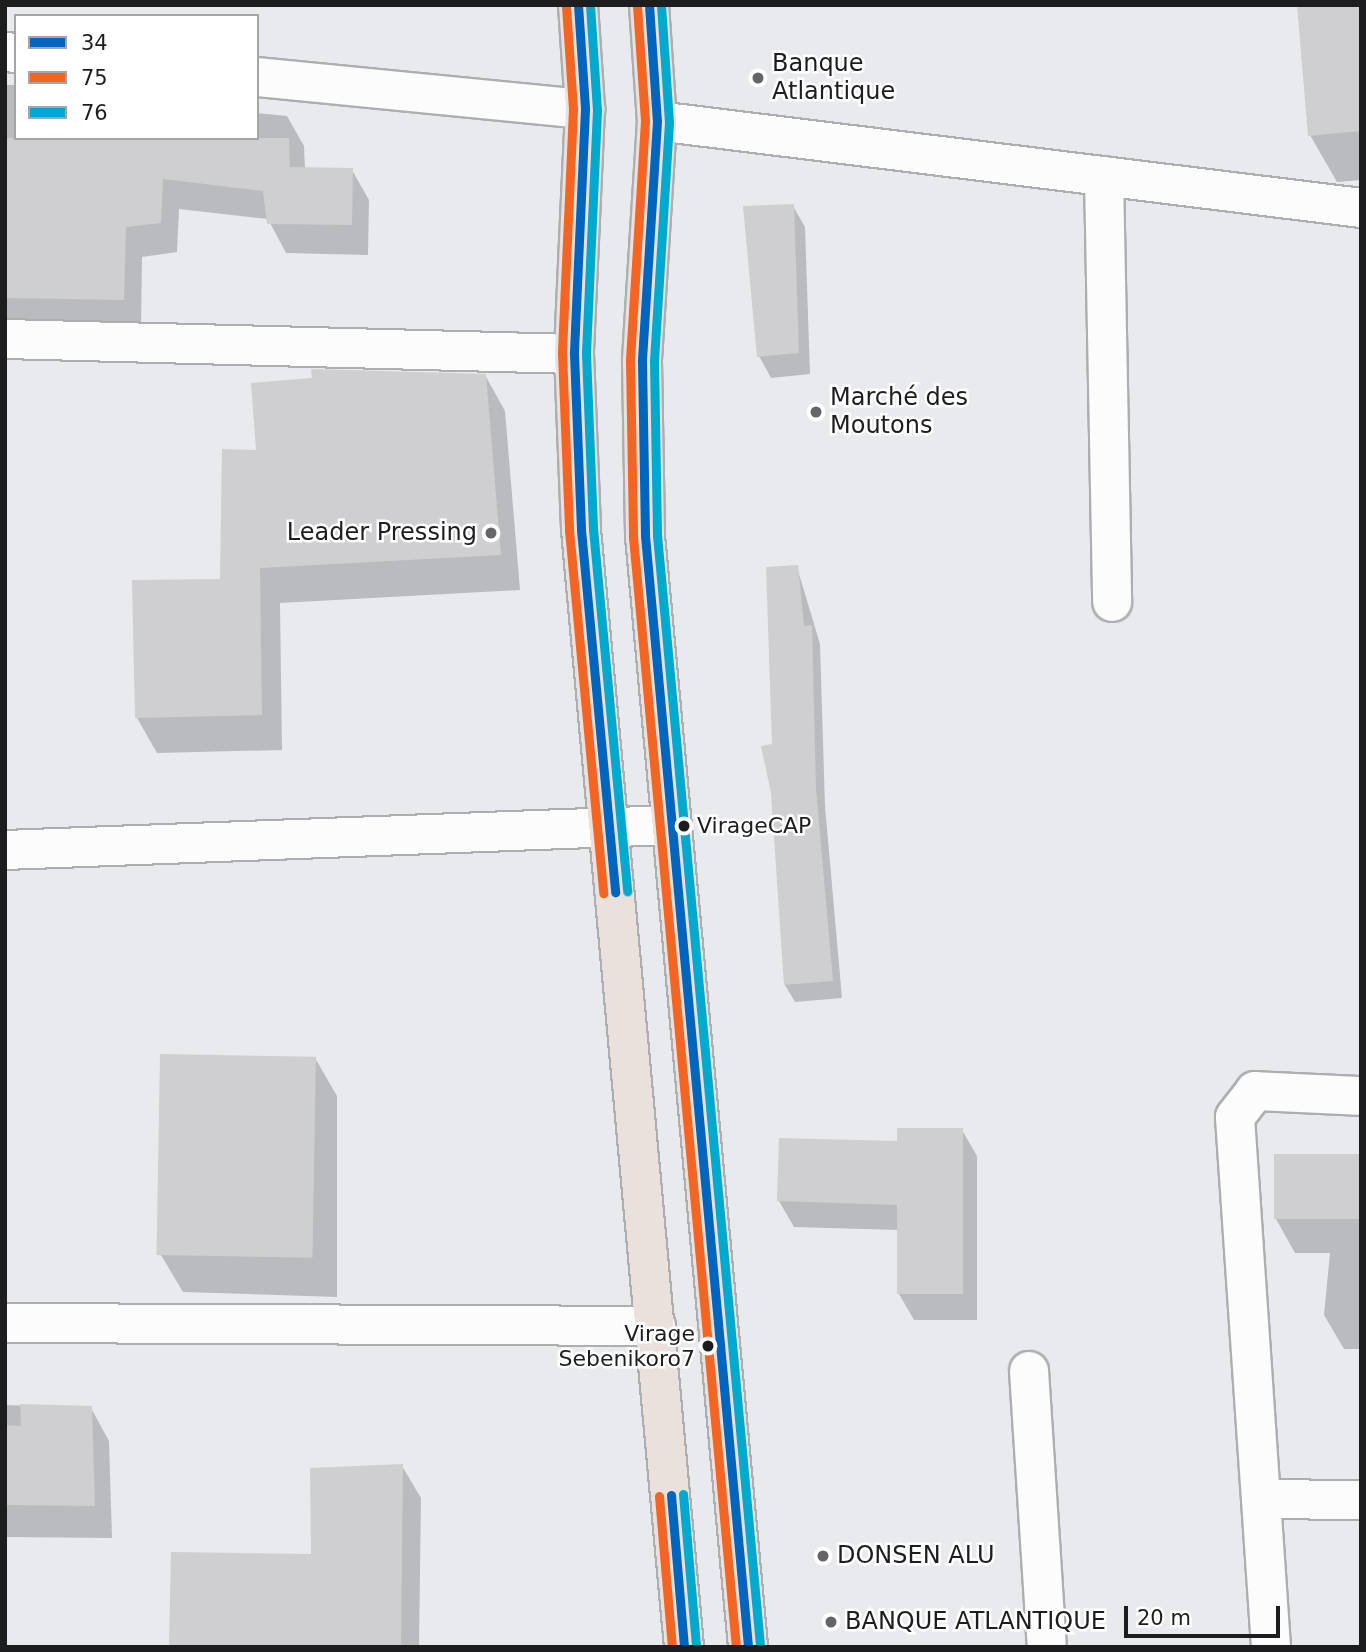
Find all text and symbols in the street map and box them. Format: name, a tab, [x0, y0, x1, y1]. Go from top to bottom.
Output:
legend	[14, 14, 259, 140]
text: 34	[81, 31, 108, 55]
place label: Banque Atlantique	[772, 50, 895, 106]
text: 75	[81, 66, 108, 90]
marker: Banque Atlantique	[750, 70, 766, 86]
text: 76	[81, 101, 108, 125]
place label: Marché des Moutons	[830, 384, 968, 440]
marker: Marché des Moutons	[808, 404, 824, 420]
place label: Leader Pressing	[287, 519, 477, 547]
marker: Leader Pressing	[483, 525, 499, 541]
place label: VirageCAP	[697, 813, 811, 839]
marker: VirageCAP	[677, 819, 691, 833]
place label: Virage Sebenikoro7	[559, 1320, 695, 1372]
marker: Virage Sebenikoro7	[701, 1339, 715, 1353]
place label: DONSEN ALU	[837, 1542, 994, 1570]
marker: DONSEN ALU	[815, 1548, 831, 1564]
scale bar	[1128, 1592, 1284, 1636]
text: 20 m	[1137, 1606, 1191, 1630]
place label: BANQUE ATLANTIQUE	[845, 1608, 1106, 1636]
marker: BANQUE ATLANTIQUE	[823, 1614, 839, 1630]

